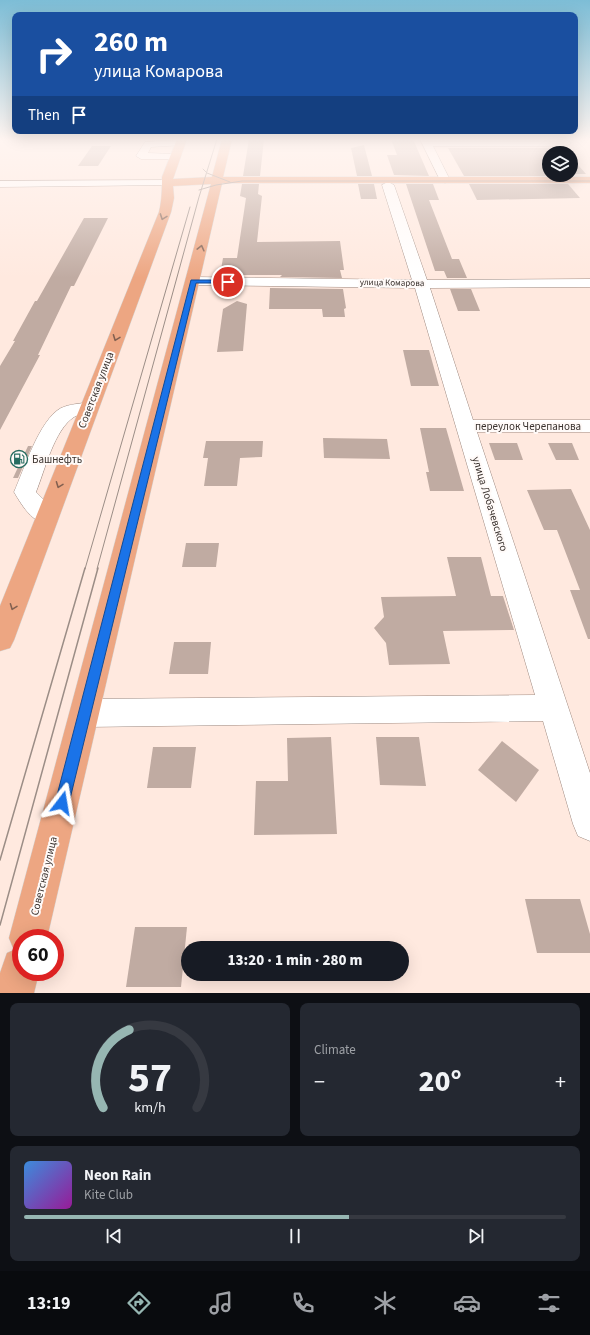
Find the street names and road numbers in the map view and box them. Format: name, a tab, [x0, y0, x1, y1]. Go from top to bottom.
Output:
street label: улица Комарова	[360, 276, 424, 290]
street label: Советская улица	[75, 350, 117, 430]
street label: переулок Черепанова	[475, 419, 581, 434]
street label: улица Лобачевского	[468, 455, 512, 553]
street label: Советская улица	[27, 835, 61, 917]

